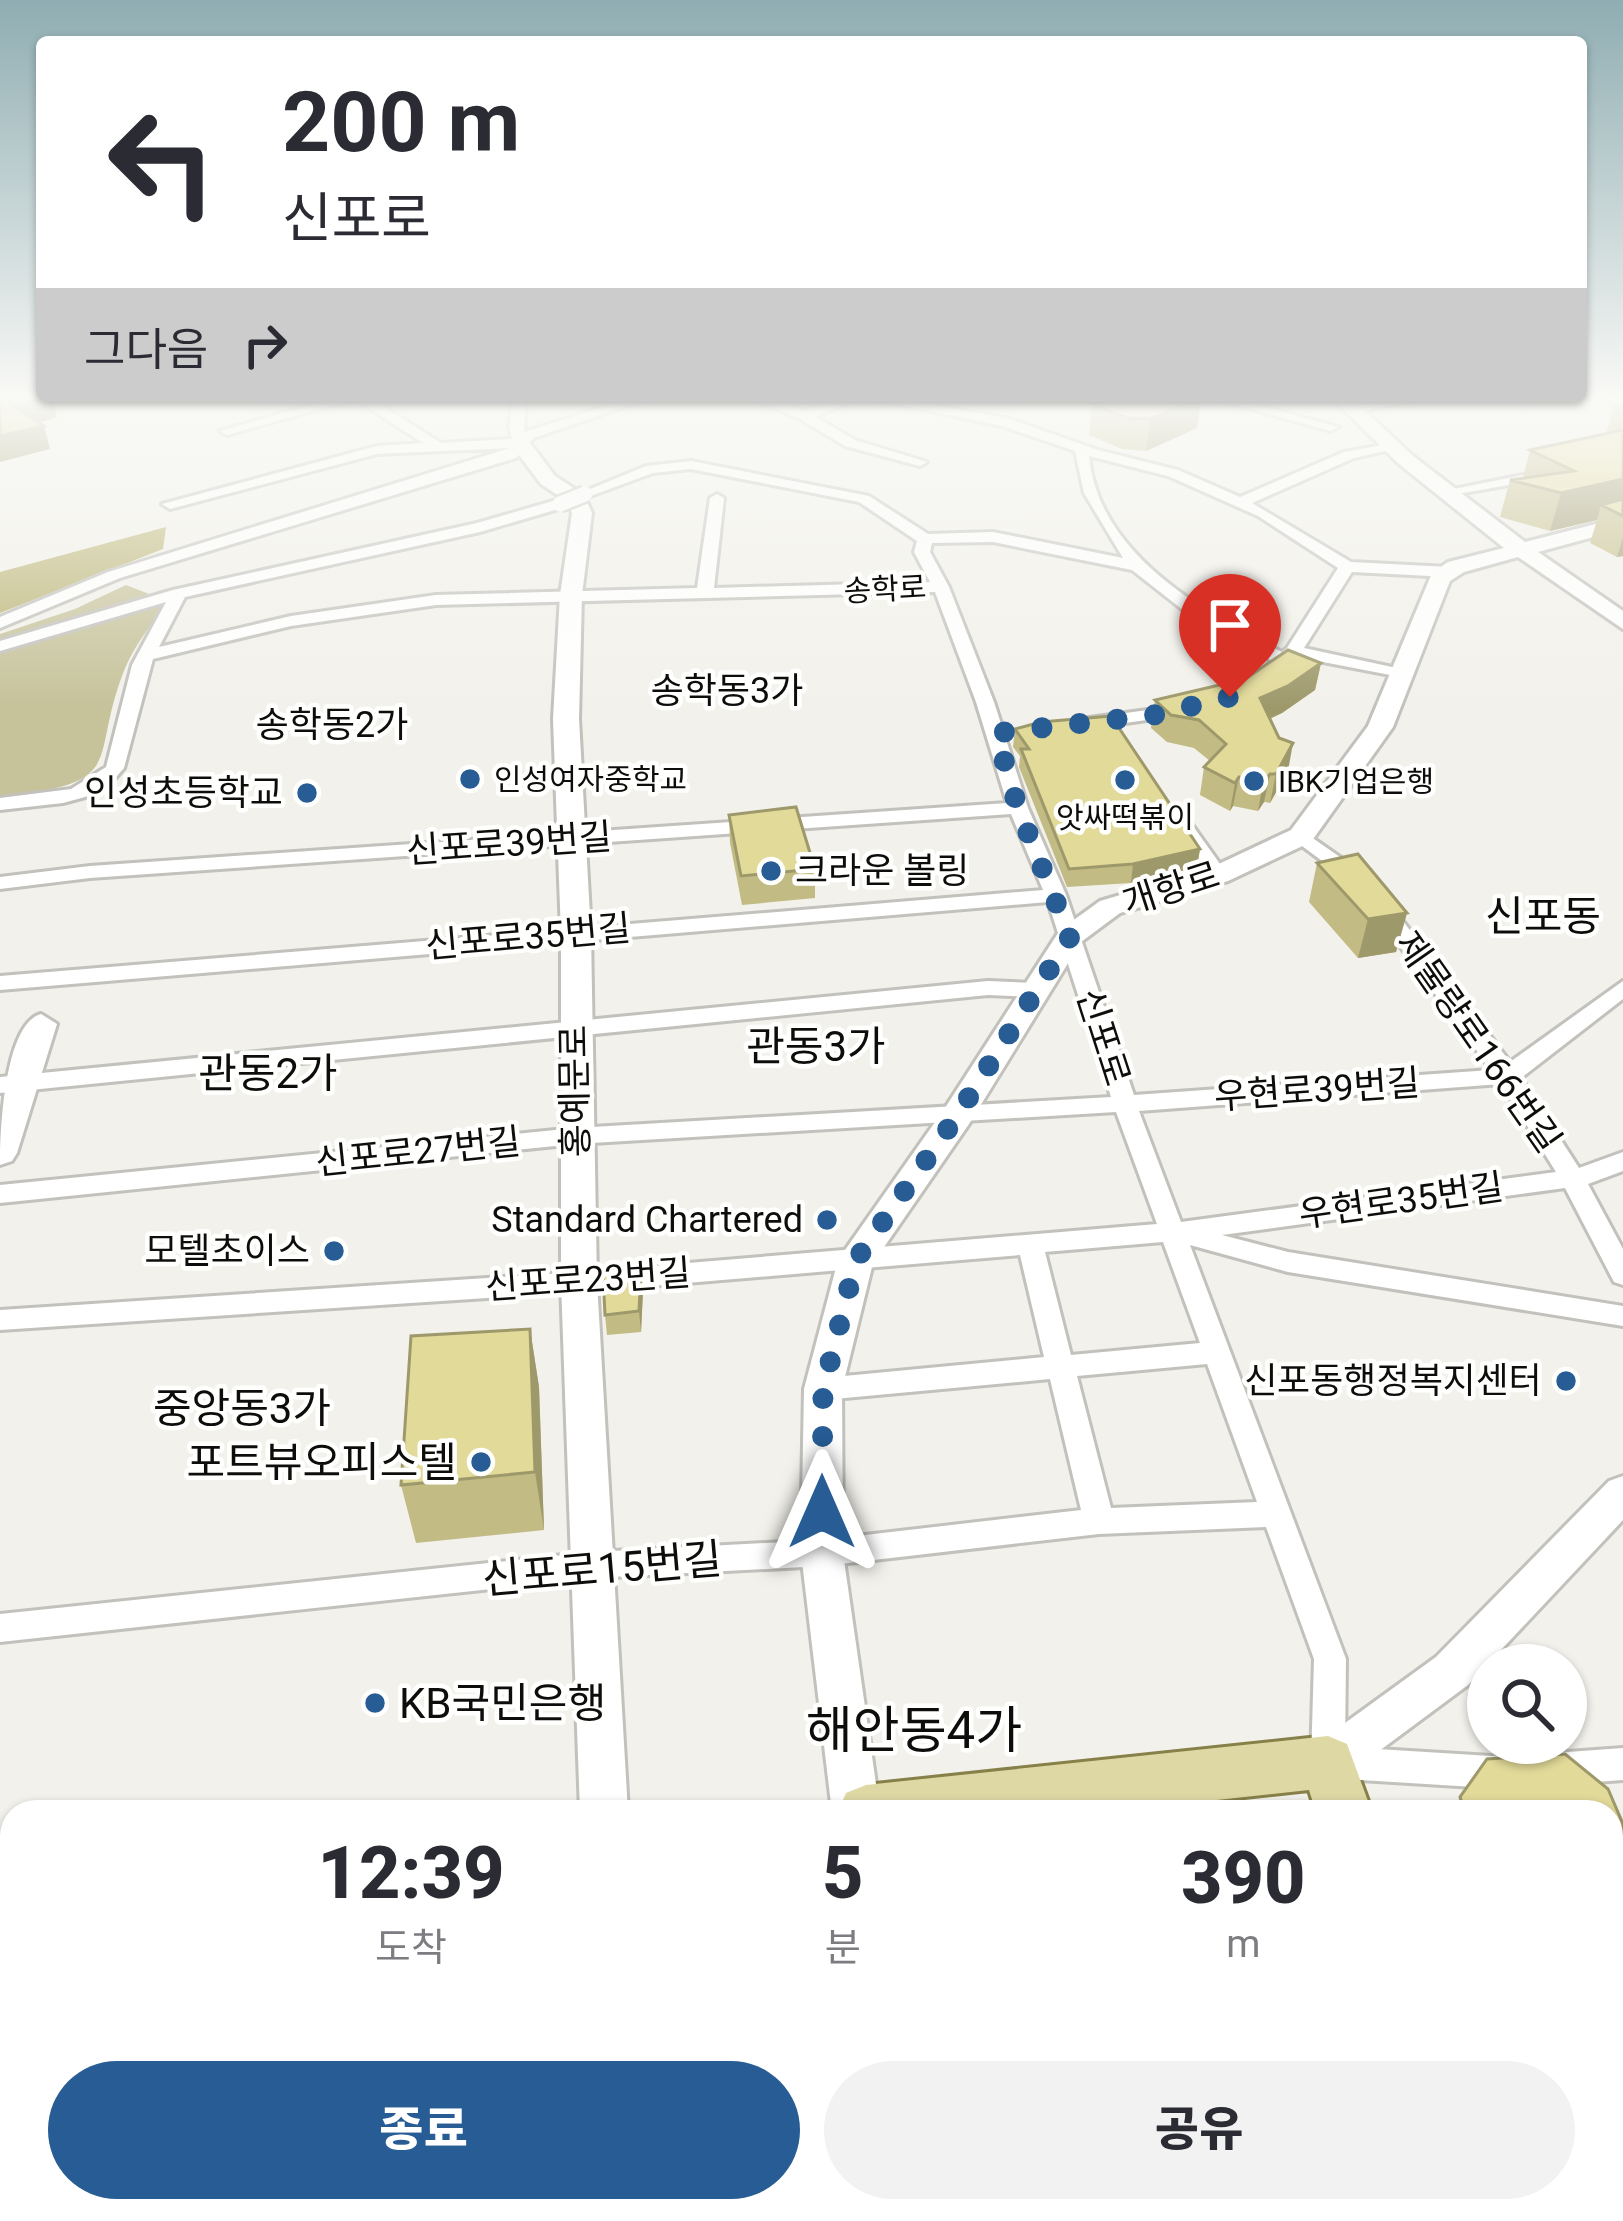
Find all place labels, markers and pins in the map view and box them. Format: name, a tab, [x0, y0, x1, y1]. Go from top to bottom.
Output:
pin	[1179, 574, 1281, 697]
place label: 인성여자중학교	[494, 762, 687, 797]
place label: IBK기업은행	[1278, 764, 1434, 799]
marker: 인성여자중학교	[457, 766, 483, 792]
marker: 앗싸떡볶이	[1112, 767, 1138, 793]
marker: IBK기업은행	[1241, 768, 1267, 794]
place label: 인성초등학교	[84, 772, 283, 814]
marker: 인성초등학교	[294, 780, 320, 806]
place label: 앗싸떡볶이	[1056, 800, 1194, 835]
place label: 크라운 볼링	[795, 850, 970, 892]
marker: 크라운 볼링	[758, 858, 784, 884]
place label: Standard Chartered	[491, 1199, 803, 1241]
marker: Standard Chartered	[814, 1207, 840, 1233]
place label: 모텔초이스	[144, 1230, 310, 1272]
marker: 모텔초이스	[321, 1238, 347, 1264]
place label: 신포동행정복지센터	[1244, 1360, 1542, 1402]
marker: 신포동행정복지센터	[1553, 1368, 1579, 1394]
place label: 포트뷰오피스텔	[187, 1438, 457, 1487]
marker: 포트뷰오피스텔	[468, 1449, 494, 1475]
place label: KB국민은행	[399, 1679, 606, 1728]
marker: KB국민은행	[362, 1690, 388, 1716]

